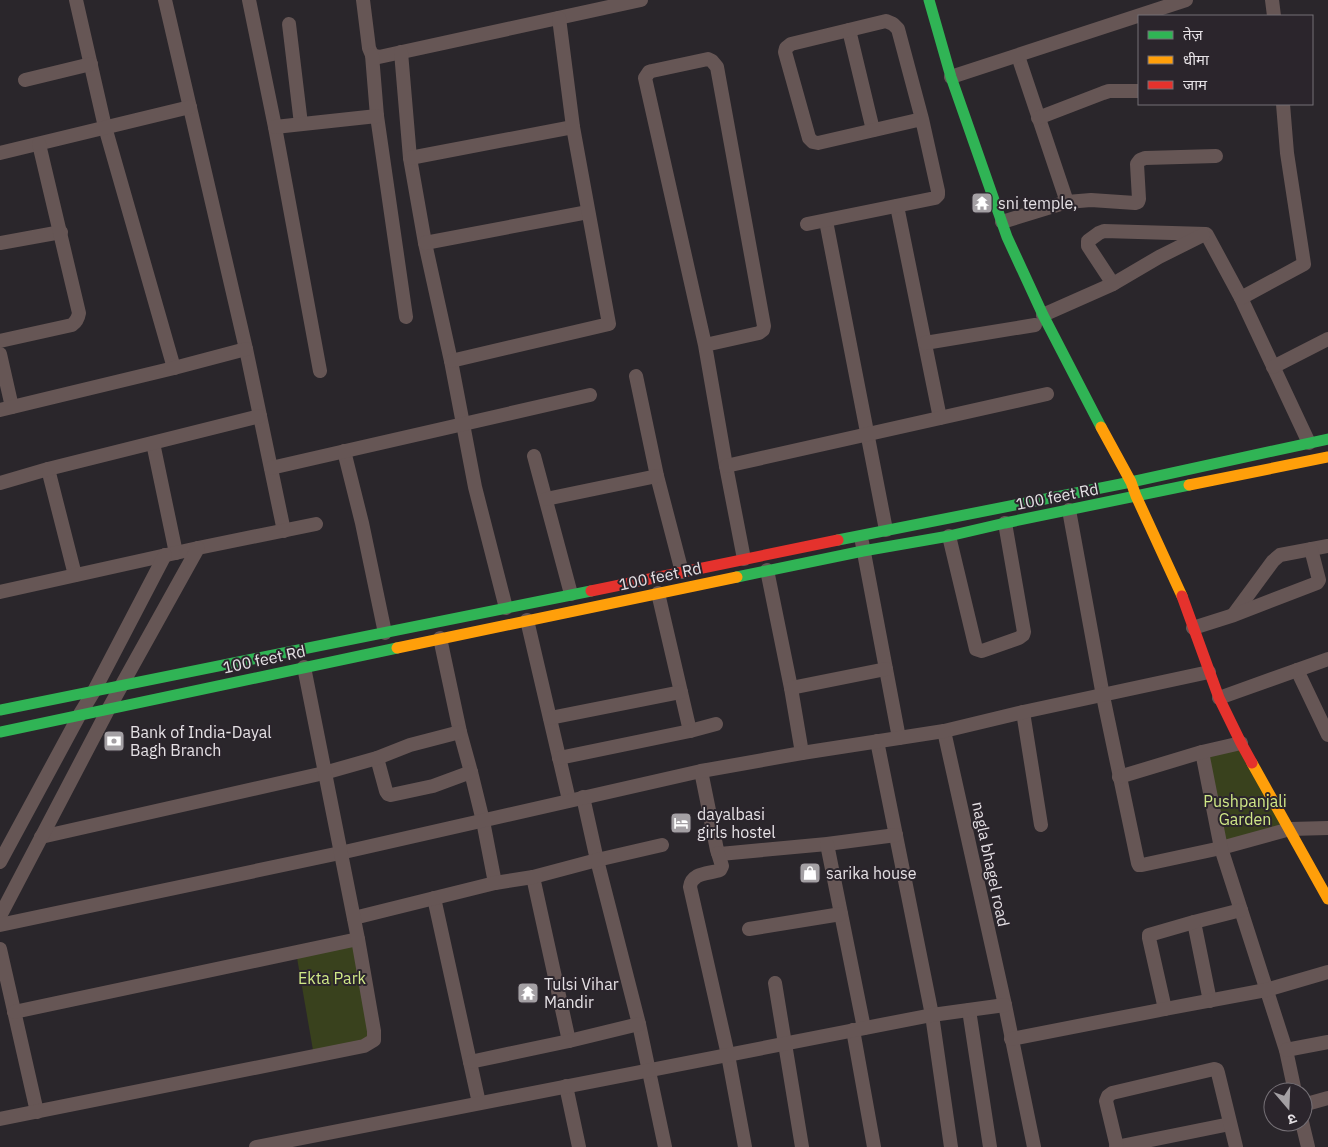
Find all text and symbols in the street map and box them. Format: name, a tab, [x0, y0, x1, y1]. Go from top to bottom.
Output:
legend	[1138, 15, 1313, 105]
text: तेज़	[1183, 25, 1204, 44]
text: धीमा	[1183, 50, 1210, 69]
text: जाम	[1183, 75, 1208, 94]
temple icon: sni temple,	[970, 191, 994, 215]
place label: sni temple,	[998, 193, 1077, 213]
street label: 100 feet Rd	[1014, 478, 1100, 514]
street label: 100 feet Rd	[617, 557, 703, 595]
street label: 100 feet Rd	[221, 640, 307, 678]
place label: Bank of India-Dayal Bagh Branch	[130, 722, 272, 760]
bank icon: Bank of India-Dayal Bagh Branch	[102, 729, 126, 753]
park label: Pushpanjali Garden	[1203, 791, 1287, 829]
street label: nagla bhagel road	[968, 800, 1014, 928]
place label: dayalbasi girls hostel	[697, 804, 776, 842]
hotel icon: dayalbasi girls hostel	[669, 811, 693, 835]
shop icon: sarika house	[798, 861, 822, 885]
place label: sarika house	[826, 863, 917, 883]
park label: Ekta Park	[298, 968, 367, 988]
place label: Tulsi Vihar Mandir	[544, 974, 619, 1012]
temple icon: Tulsi Vihar Mandir	[516, 981, 540, 1005]
north arrow	[1263, 1082, 1313, 1132]
text: उ	[1285, 1109, 1299, 1129]

